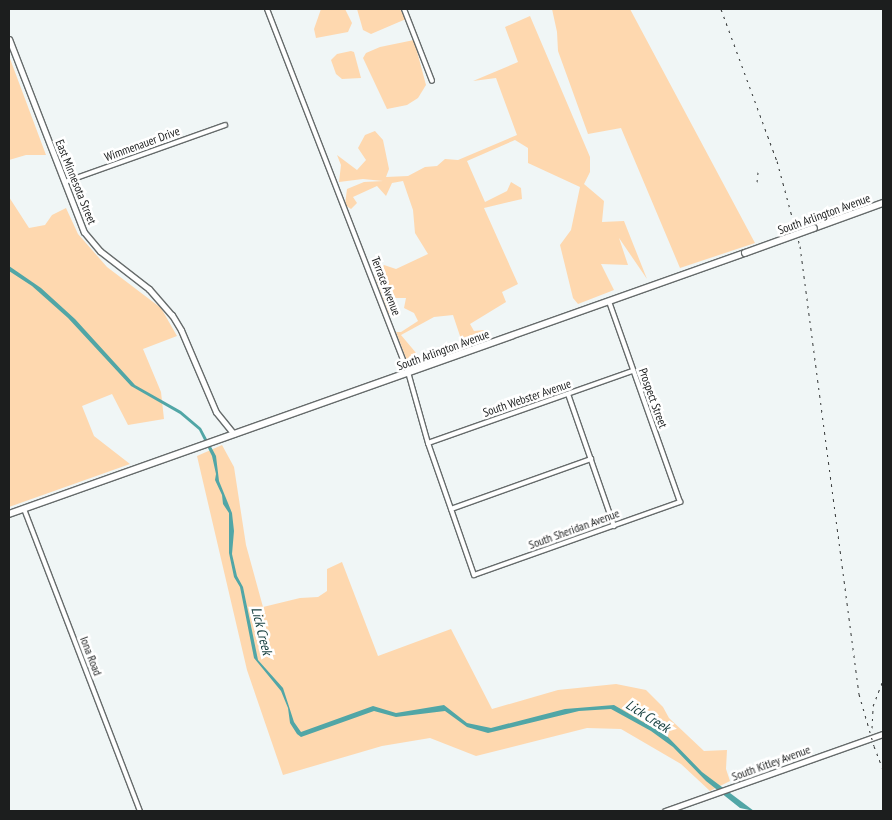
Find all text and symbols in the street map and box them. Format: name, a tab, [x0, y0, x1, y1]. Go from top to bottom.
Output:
street label: Wimmenauer Drive	[102, 124, 182, 164]
street label: East Minnesota Street	[52, 137, 100, 227]
street label: South Arlington Avenue	[775, 190, 873, 238]
street label: Terrace Avenue	[368, 254, 404, 318]
street label: South Arlington Avenue	[394, 326, 492, 374]
street label: Prospect Street	[636, 366, 670, 430]
street label: South Webster Avenue	[481, 376, 573, 420]
street label: South Sheridan Avenue	[526, 506, 622, 552]
water label: Lick Creek	[248, 605, 276, 657]
street label: Iona Road	[77, 634, 105, 678]
water label: Lick Creek	[623, 696, 673, 736]
street label: South Kitley Avenue	[729, 742, 813, 784]

